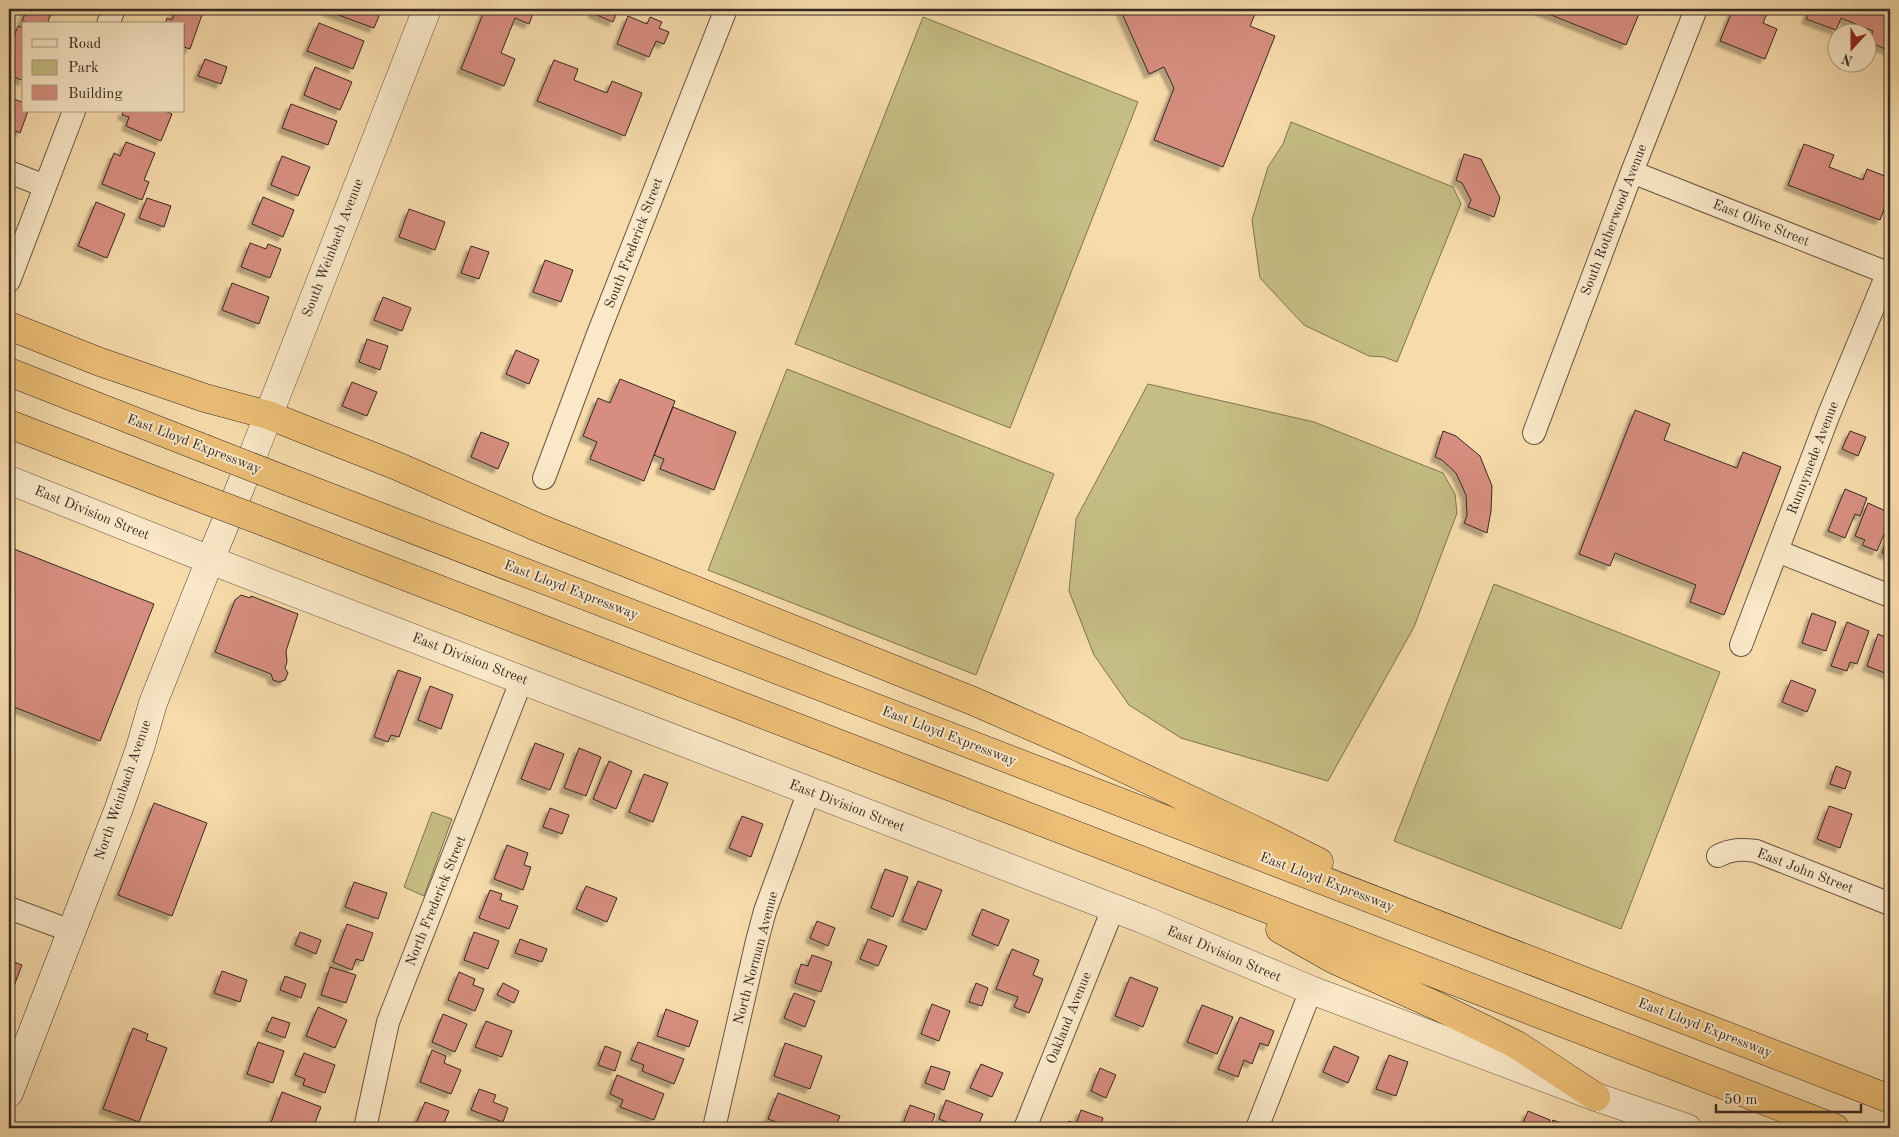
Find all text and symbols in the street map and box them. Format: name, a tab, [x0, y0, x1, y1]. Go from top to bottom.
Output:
legend	[22, 22, 185, 112]
north arrow	[1826, 22, 1876, 72]
text: Road	[68, 37, 102, 52]
text: N	[1840, 51, 1855, 68]
text: Park	[68, 61, 99, 76]
text: Building	[68, 87, 123, 102]
street label: South Rotherwood Avenue	[1579, 142, 1649, 298]
street label: South Frederick Street	[603, 176, 665, 310]
street label: South Weinbach Avenue	[300, 177, 366, 319]
street label: East Olive Street	[1711, 197, 1811, 249]
street label: Runnymede Avenue	[1785, 400, 1841, 516]
street label: East Lloyd Expressway	[125, 412, 264, 476]
street label: East Division Street	[32, 484, 152, 543]
street label: East Lloyd Expressway	[502, 558, 641, 622]
street label: East Division Street	[410, 630, 530, 688]
street label: East Lloyd Expressway	[880, 704, 1019, 768]
street label: North Weinbach Avenue	[92, 718, 154, 862]
street label: East Division Street	[787, 777, 907, 835]
street label: North Frederick Street	[403, 834, 469, 968]
street label: East John Street	[1755, 846, 1855, 896]
street label: East Lloyd Expressway	[1258, 850, 1397, 914]
street label: North Norman Avenue	[731, 890, 781, 1026]
street label: East Division Street	[1165, 924, 1283, 984]
street label: Oakland Avenue	[1044, 970, 1094, 1066]
street label: East Lloyd Expressway	[1636, 996, 1775, 1060]
scale bar	[1716, 1082, 1862, 1114]
text: 50 m	[1724, 1093, 1758, 1108]

